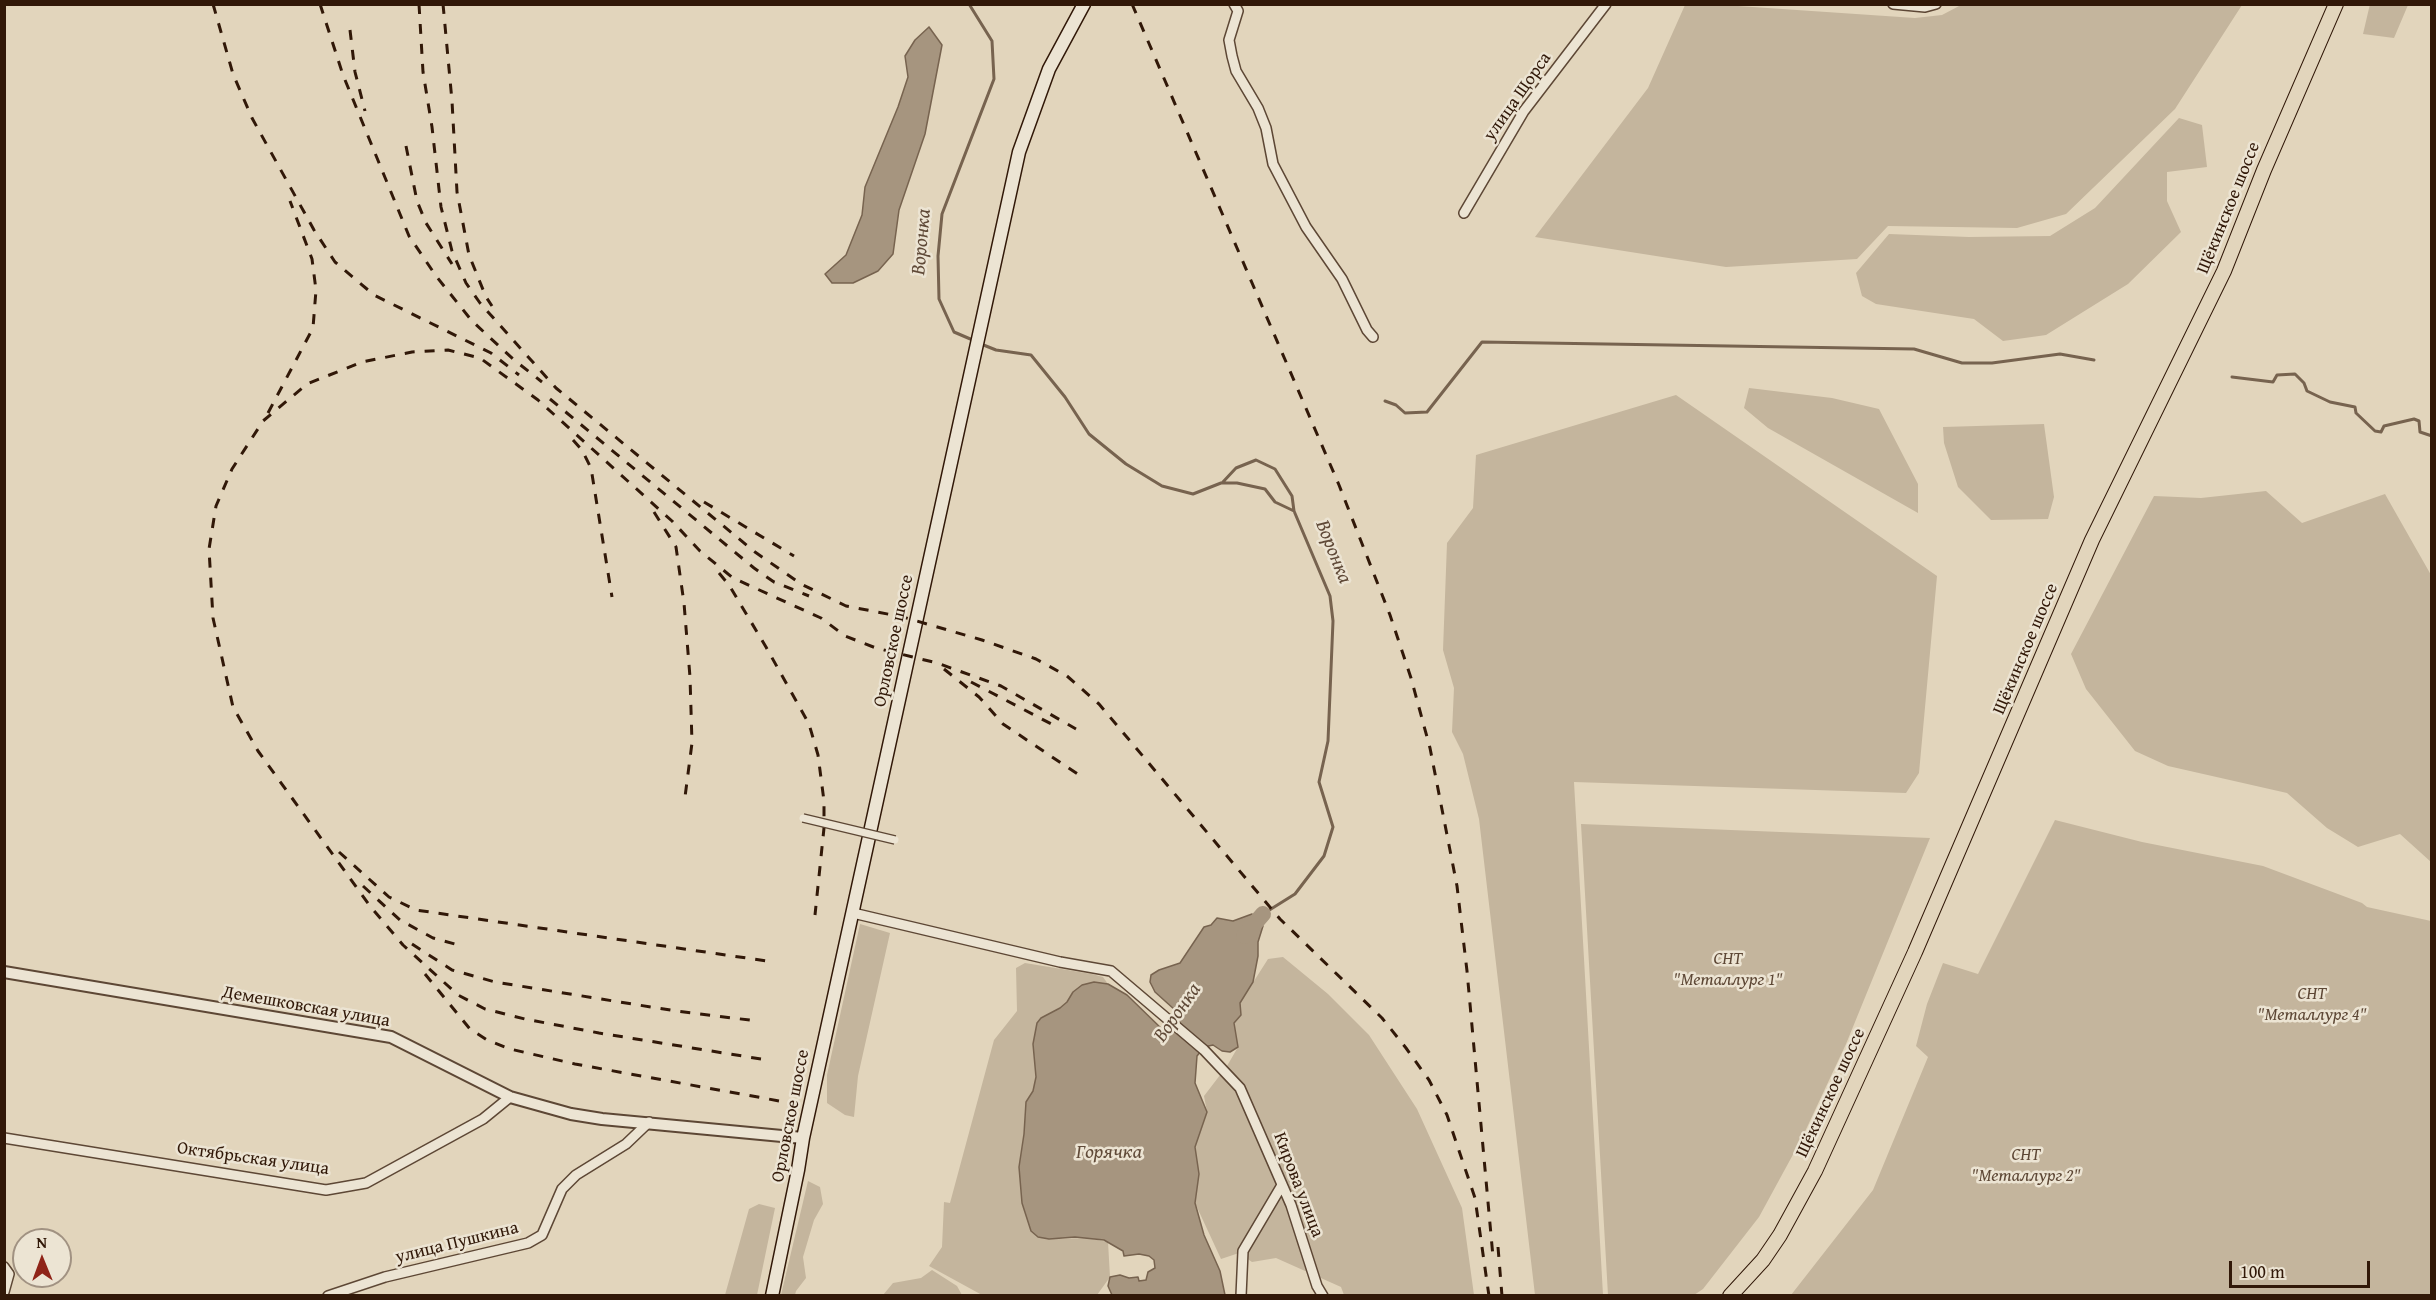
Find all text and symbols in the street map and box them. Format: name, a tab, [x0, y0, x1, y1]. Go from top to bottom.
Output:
street label: улица Щорса	[1480, 49, 1556, 145]
street label: Щёкинское шоссе	[2193, 139, 2265, 277]
water label: Воронка	[907, 208, 937, 276]
water label: Воронка	[1309, 517, 1357, 587]
street label: Орловское шоссе	[869, 573, 919, 709]
street label: Щёкинское шоссе	[1989, 580, 2063, 718]
park label: СНТ "Металлург 1"	[1673, 948, 1783, 990]
water label: Воронка	[1149, 979, 1207, 1047]
street label: Демешковская улица	[220, 982, 392, 1032]
park label: СНТ "Металлург 4"	[2257, 983, 2367, 1026]
street label: Щёкинское шоссе	[1792, 1025, 1870, 1161]
street label: Орловское шоссе	[768, 1048, 814, 1184]
street label: Кирова улица	[1268, 1130, 1328, 1240]
street label: Октябрьская улица	[176, 1138, 330, 1180]
water label: Горячка	[1076, 1141, 1142, 1165]
park label: СНТ "Металлург 2"	[1971, 1144, 2081, 1186]
street label: улица Пушкина	[393, 1217, 521, 1269]
north arrow	[12, 1228, 72, 1288]
text: N	[36, 1230, 47, 1254]
scale bar	[2232, 1249, 2373, 1287]
text: 100 m	[2240, 1258, 2285, 1285]

